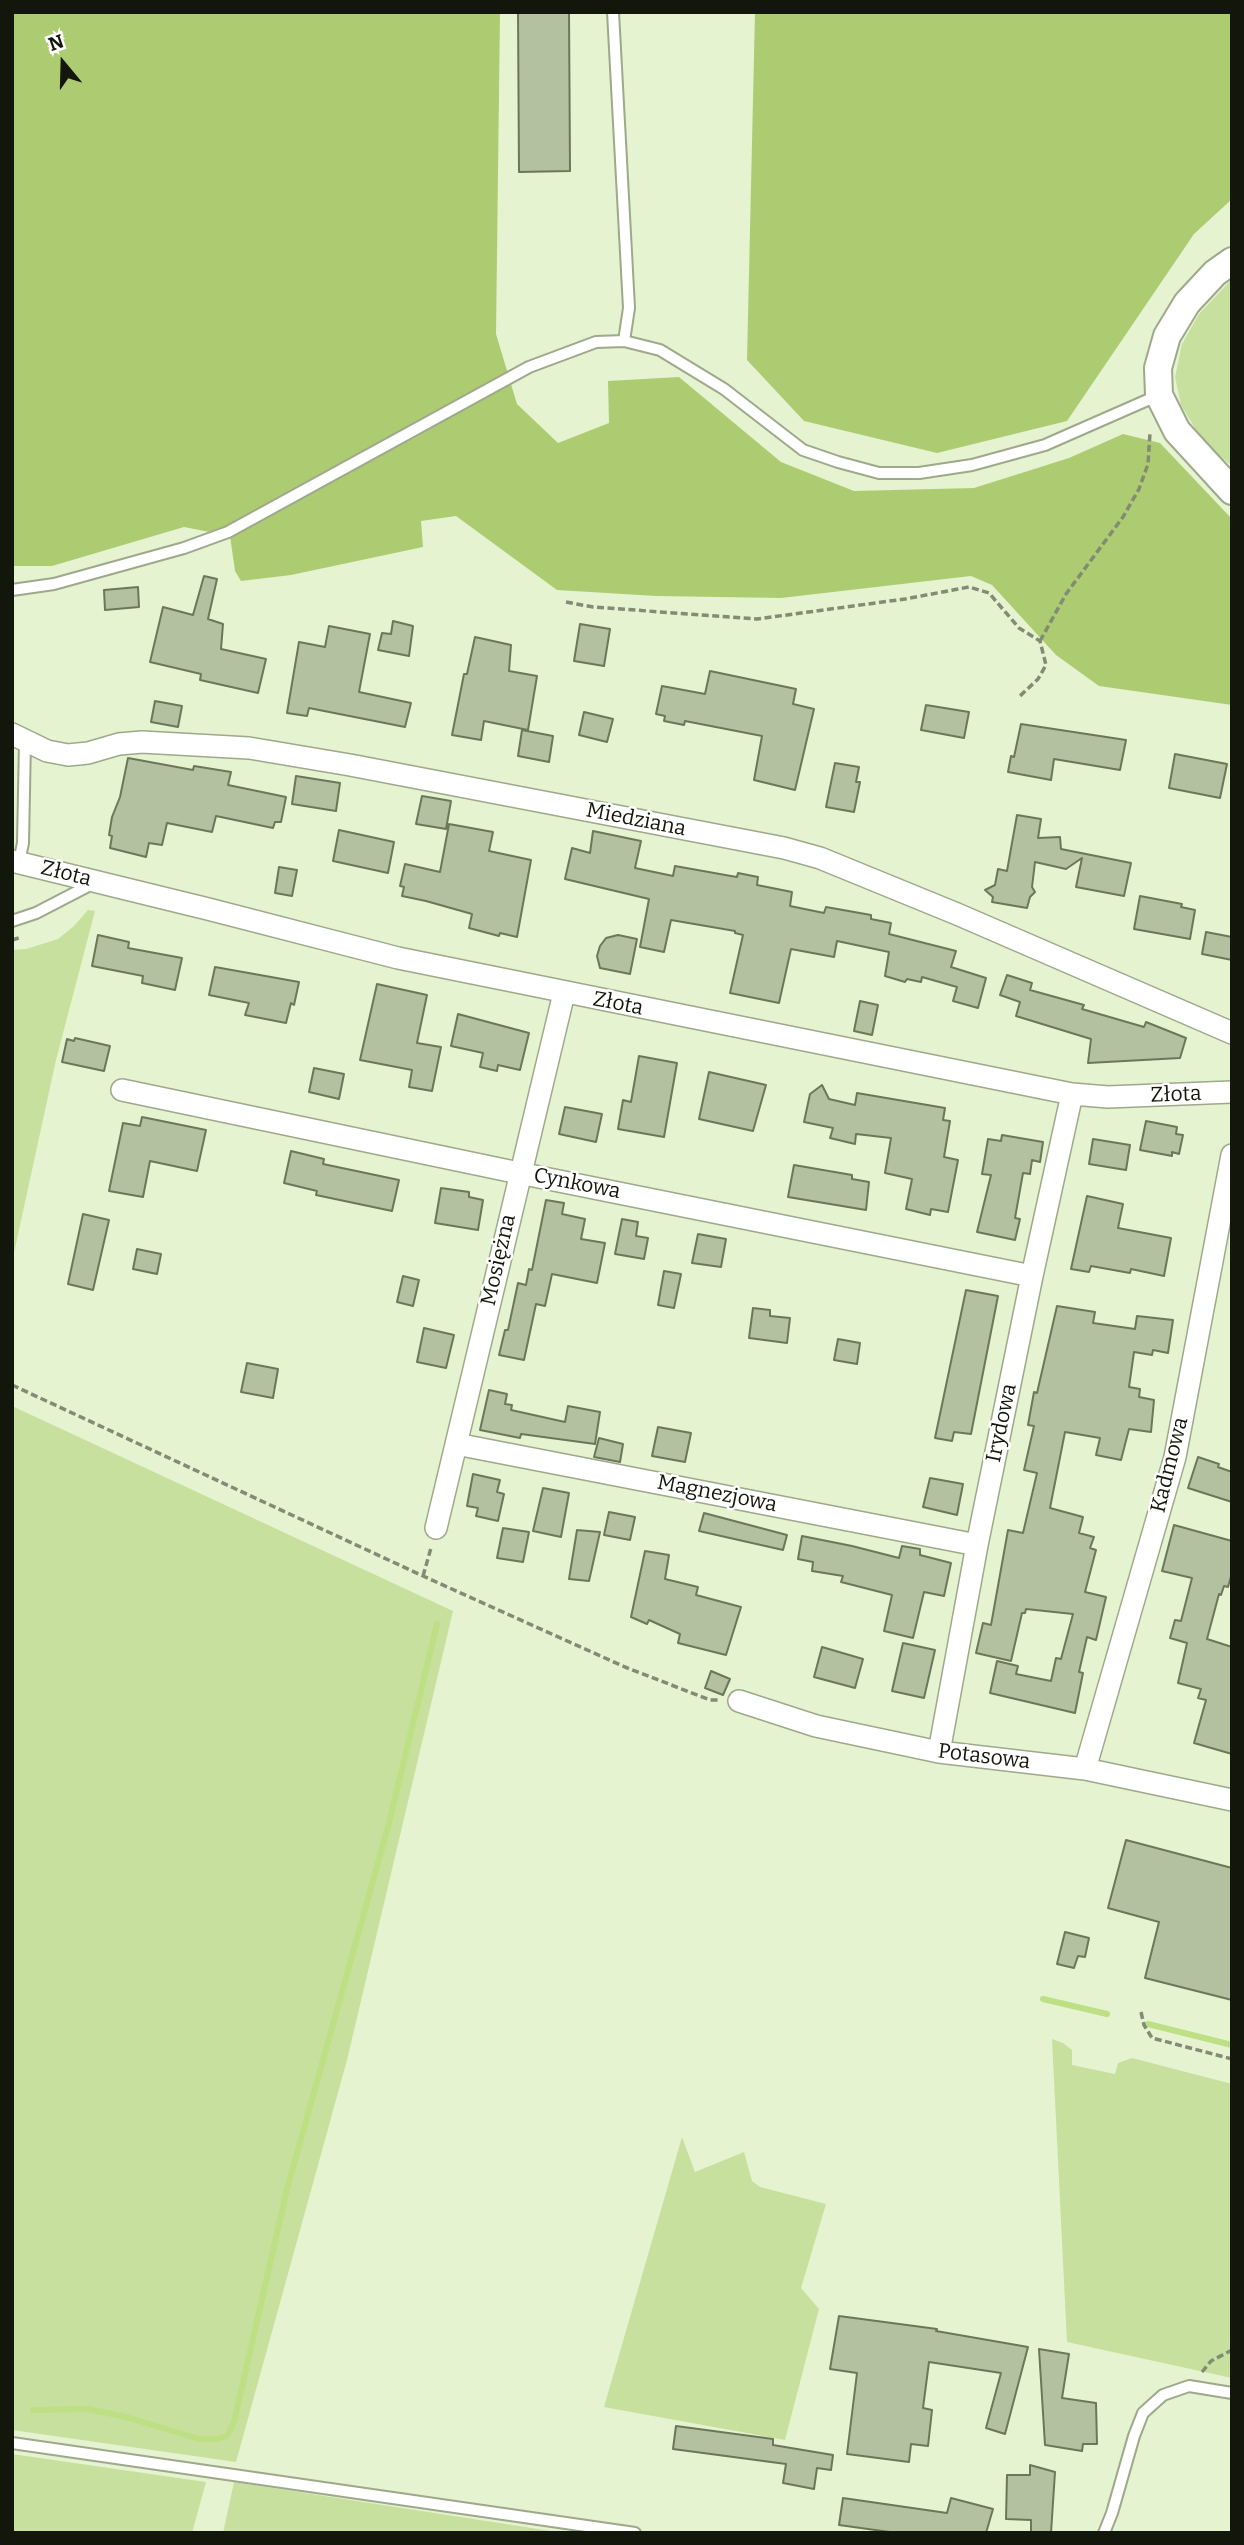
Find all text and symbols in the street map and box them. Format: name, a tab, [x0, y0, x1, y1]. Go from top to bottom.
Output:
north arrow	[28, 28, 98, 98]
text: N	[45, 29, 67, 56]
street label: Miedziana	[584, 798, 688, 842]
street label: Złota	[38, 856, 94, 892]
street label: Złota	[591, 987, 645, 1021]
street label: Złota	[1150, 1082, 1202, 1108]
street label: Cynkowa	[531, 1163, 623, 1205]
street label: Mosiężna	[476, 1212, 522, 1308]
street label: Irydowa	[981, 1381, 1023, 1465]
street label: Kadmowa	[1146, 1415, 1194, 1515]
street label: Magnezjowa	[655, 1470, 779, 1518]
street label: Potasowa	[936, 1739, 1032, 1775]

